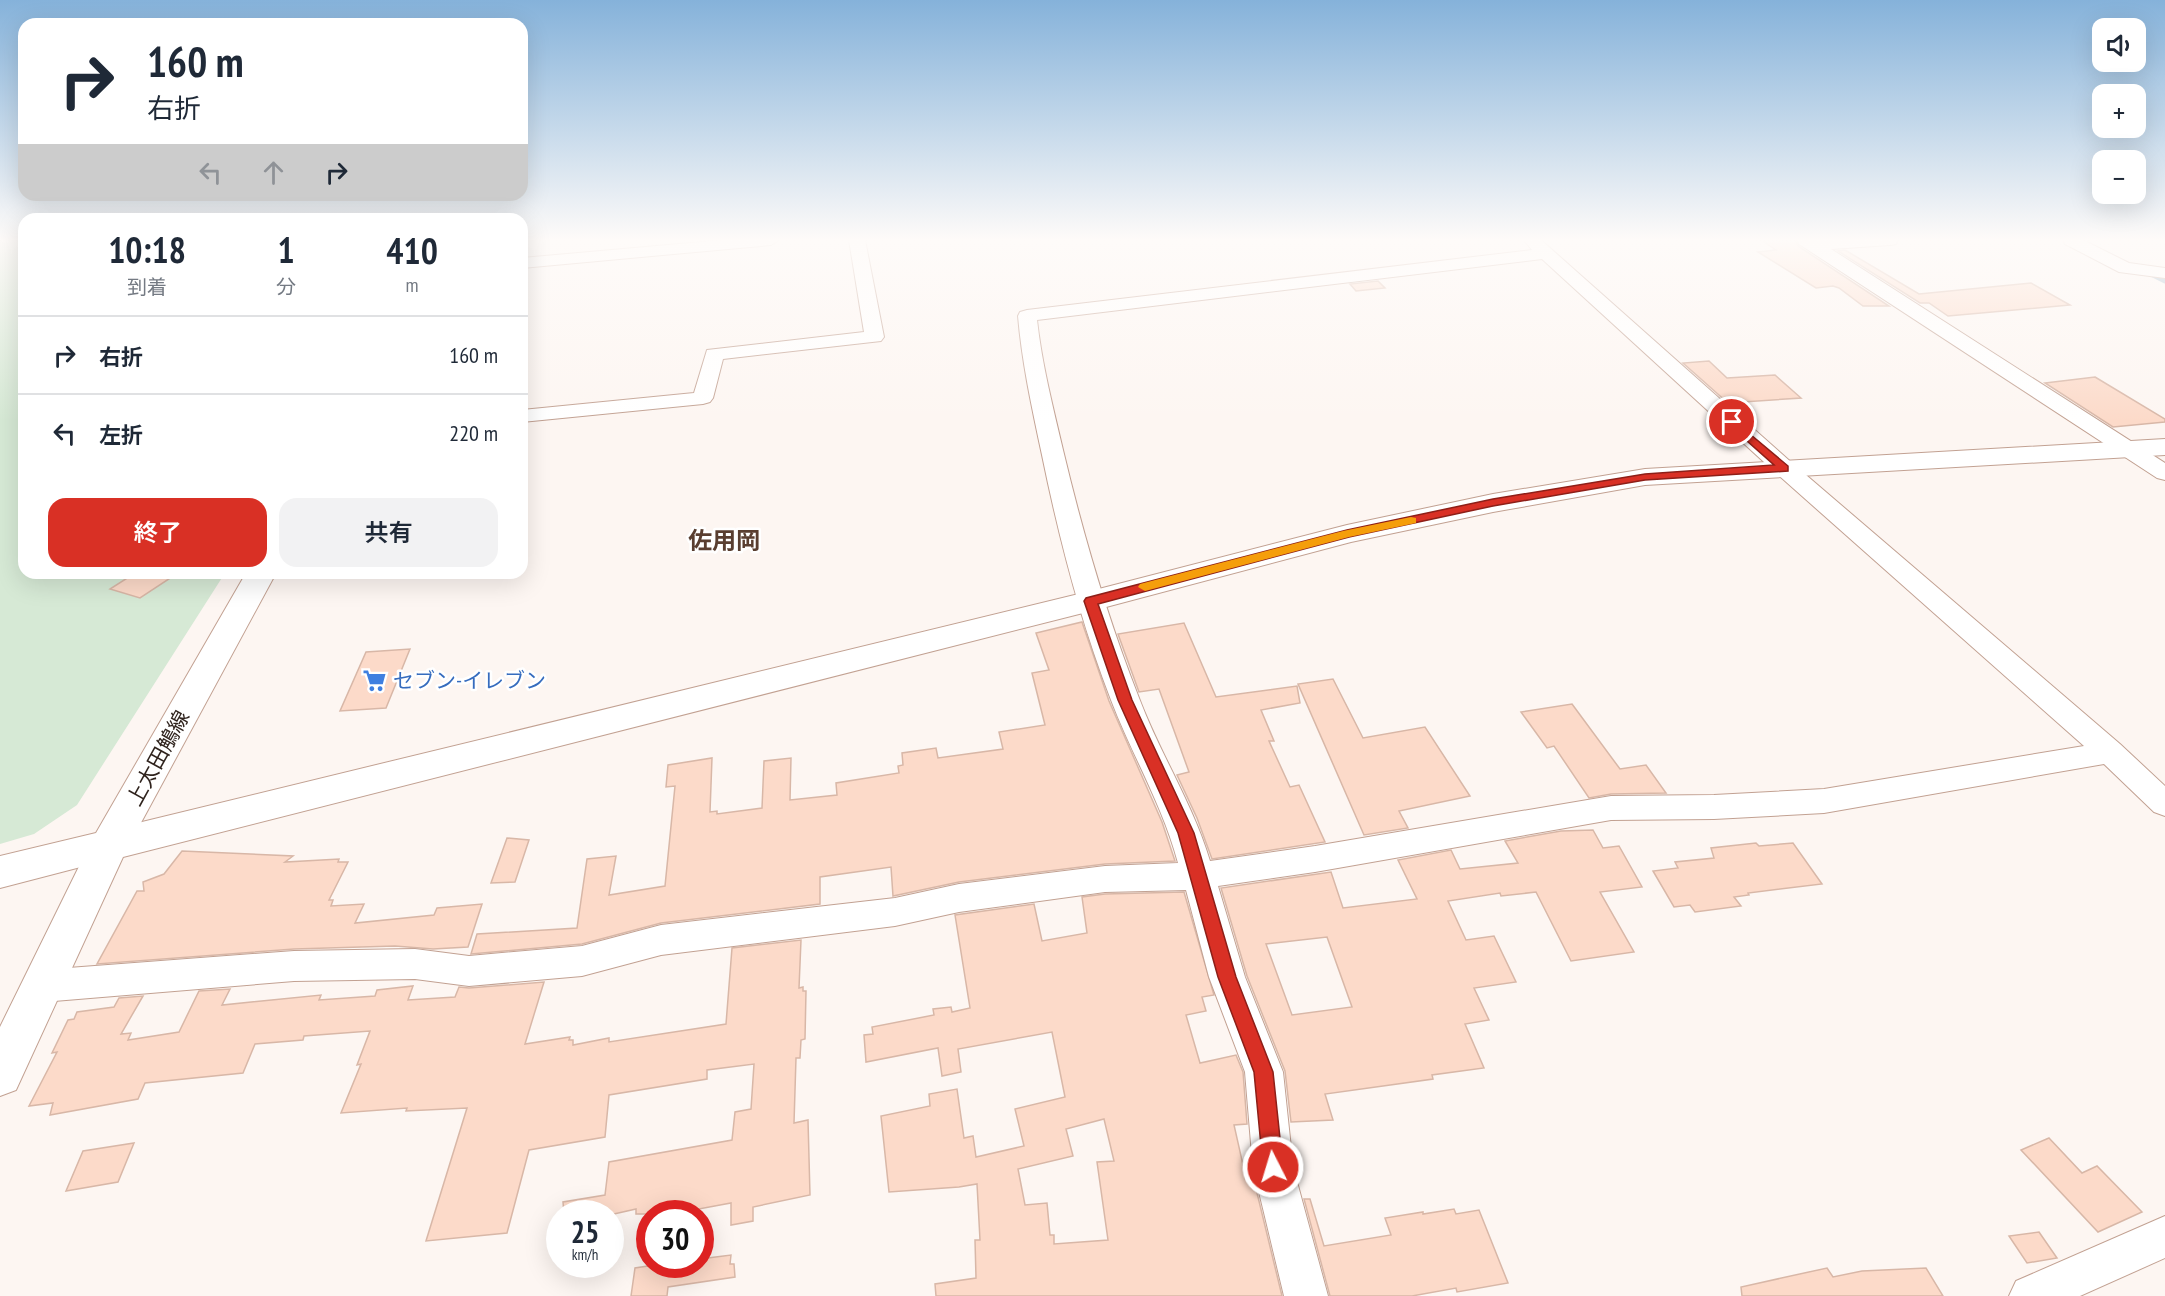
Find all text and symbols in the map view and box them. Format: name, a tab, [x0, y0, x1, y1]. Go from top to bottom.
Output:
map controls	[2092, 18, 2146, 204]
button: sound	[2092, 18, 2146, 72]
text: 160 m	[147, 34, 244, 89]
icon: right	[48, 42, 126, 120]
button: +	[2092, 84, 2146, 138]
text: 右折	[147, 91, 201, 125]
button: −	[2092, 150, 2146, 204]
icon: left	[194, 156, 227, 189]
icon: ahead	[257, 156, 290, 189]
icon: right	[320, 156, 353, 189]
text: 10:18	[108, 226, 186, 273]
text: 1	[278, 226, 295, 273]
text: 410	[386, 227, 438, 274]
text: m	[406, 272, 419, 298]
text: 到着	[127, 274, 167, 300]
text: 分	[276, 274, 296, 300]
icon: right	[48, 339, 81, 372]
text: 160 m	[449, 341, 498, 369]
text: 右折	[99, 343, 143, 371]
pin	[1706, 396, 1757, 447]
icon: arrive	[1715, 405, 1748, 438]
icon: left	[48, 417, 81, 450]
text: 220 m	[449, 419, 498, 447]
text: 左折	[99, 421, 143, 449]
button: 終了	[48, 498, 267, 567]
button: 共有	[279, 498, 498, 567]
district label: 佐用岡	[688, 525, 760, 556]
supermarket icon: セブン-イレブン	[362, 667, 388, 693]
place label: セブン-イレブン	[393, 667, 546, 694]
street label: 上太田鵤線	[121, 706, 195, 810]
position arrow	[1241, 1135, 1305, 1199]
speed limit sign: 30	[636, 1200, 714, 1278]
text: 25	[571, 1212, 599, 1251]
text: km/h	[572, 1245, 598, 1264]

